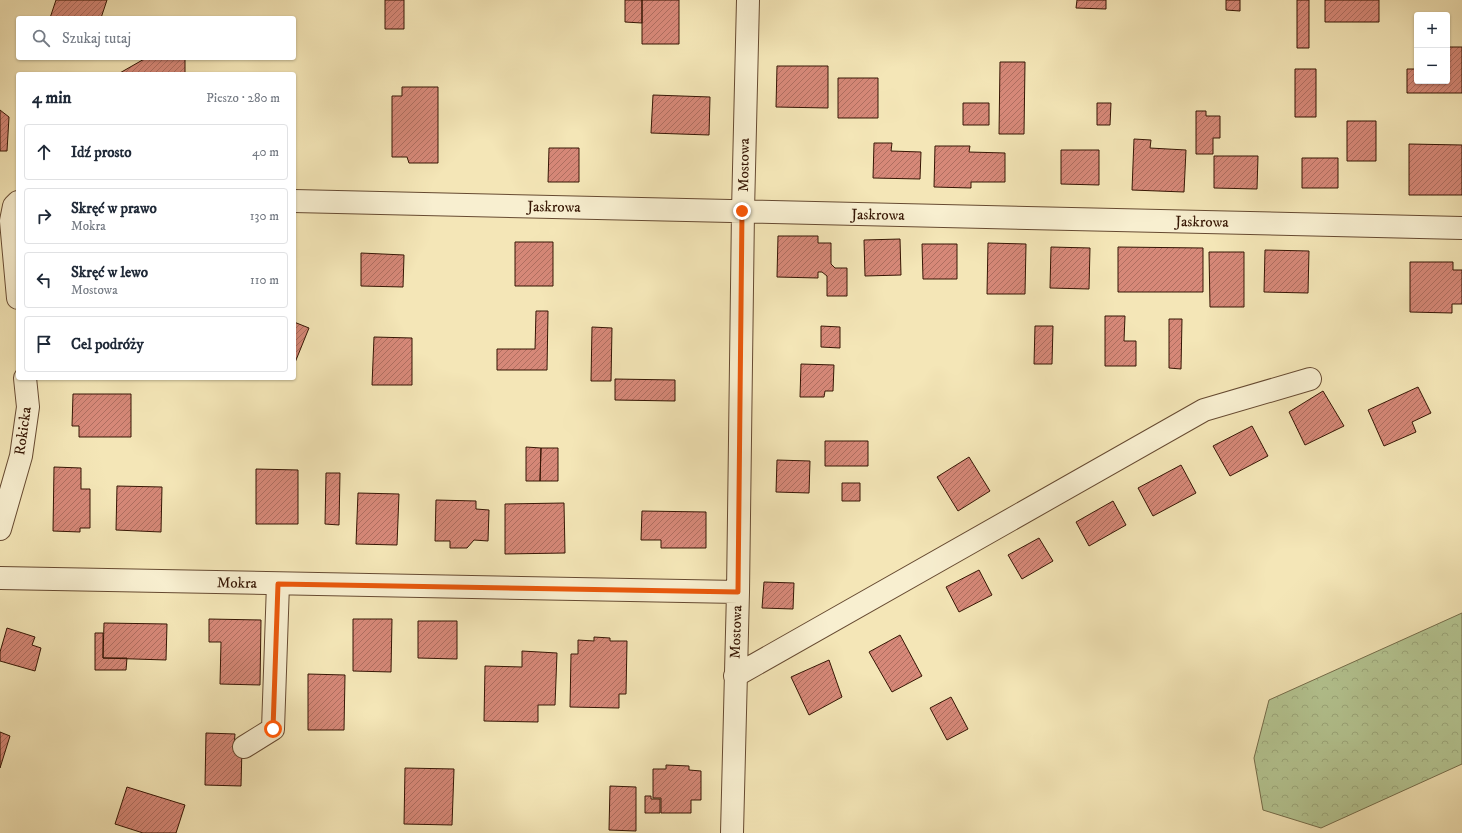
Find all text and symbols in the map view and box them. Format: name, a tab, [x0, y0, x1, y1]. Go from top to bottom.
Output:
map controls	[1414, 12, 1450, 84]
button: +	[1414, 12, 1450, 48]
search box	[16, 16, 296, 60]
icon: search	[30, 27, 52, 49]
text: Szukaj tutaj	[62, 29, 131, 48]
button: −	[1414, 48, 1450, 84]
text: 4 min	[32, 87, 71, 109]
text: Pieszo · 280 m	[206, 90, 280, 106]
street label: Mostowa	[734, 137, 754, 192]
icon: ahead	[33, 141, 55, 163]
text: Idź prosto	[71, 143, 132, 162]
text: 40 m	[252, 144, 279, 160]
street label: Jaskrowa	[525, 197, 581, 217]
text: Skręć w prawo	[71, 199, 157, 218]
route end	[733, 202, 751, 220]
icon: right	[33, 205, 55, 227]
street label: Jaskrowa	[849, 205, 905, 225]
text: 130 m	[250, 208, 279, 224]
street label: Jaskrowa	[1173, 212, 1229, 232]
text: Mokra	[71, 218, 106, 234]
text: Skręć w lewo	[71, 263, 148, 282]
icon: left	[33, 269, 55, 291]
text: 110 m	[250, 272, 279, 288]
text: Mostowa	[71, 282, 118, 298]
icon: arrive	[33, 333, 55, 355]
text: Cel podróży	[71, 335, 144, 354]
street label: Rokicka	[10, 405, 36, 456]
street label: Mokra	[217, 573, 258, 593]
street label: Mostowa	[726, 604, 746, 659]
route start	[264, 720, 282, 738]

